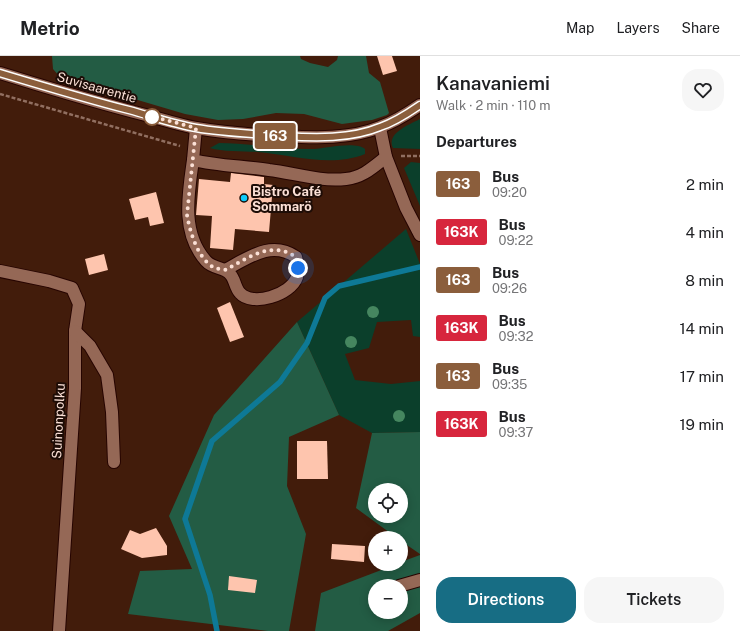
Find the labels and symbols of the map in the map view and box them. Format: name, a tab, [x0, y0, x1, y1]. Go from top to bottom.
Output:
street label: Suvisaarentie	[55, 69, 138, 106]
unlabelled marker	[143, 108, 161, 126]
line badge: 163	[252, 123, 298, 149]
place label: Bistro Café Sommarö	[252, 184, 321, 214]
marker: Bistro Café Sommarö	[239, 193, 249, 203]
your location	[288, 258, 308, 278]
street label: Suinonpolku	[49, 383, 68, 459]

